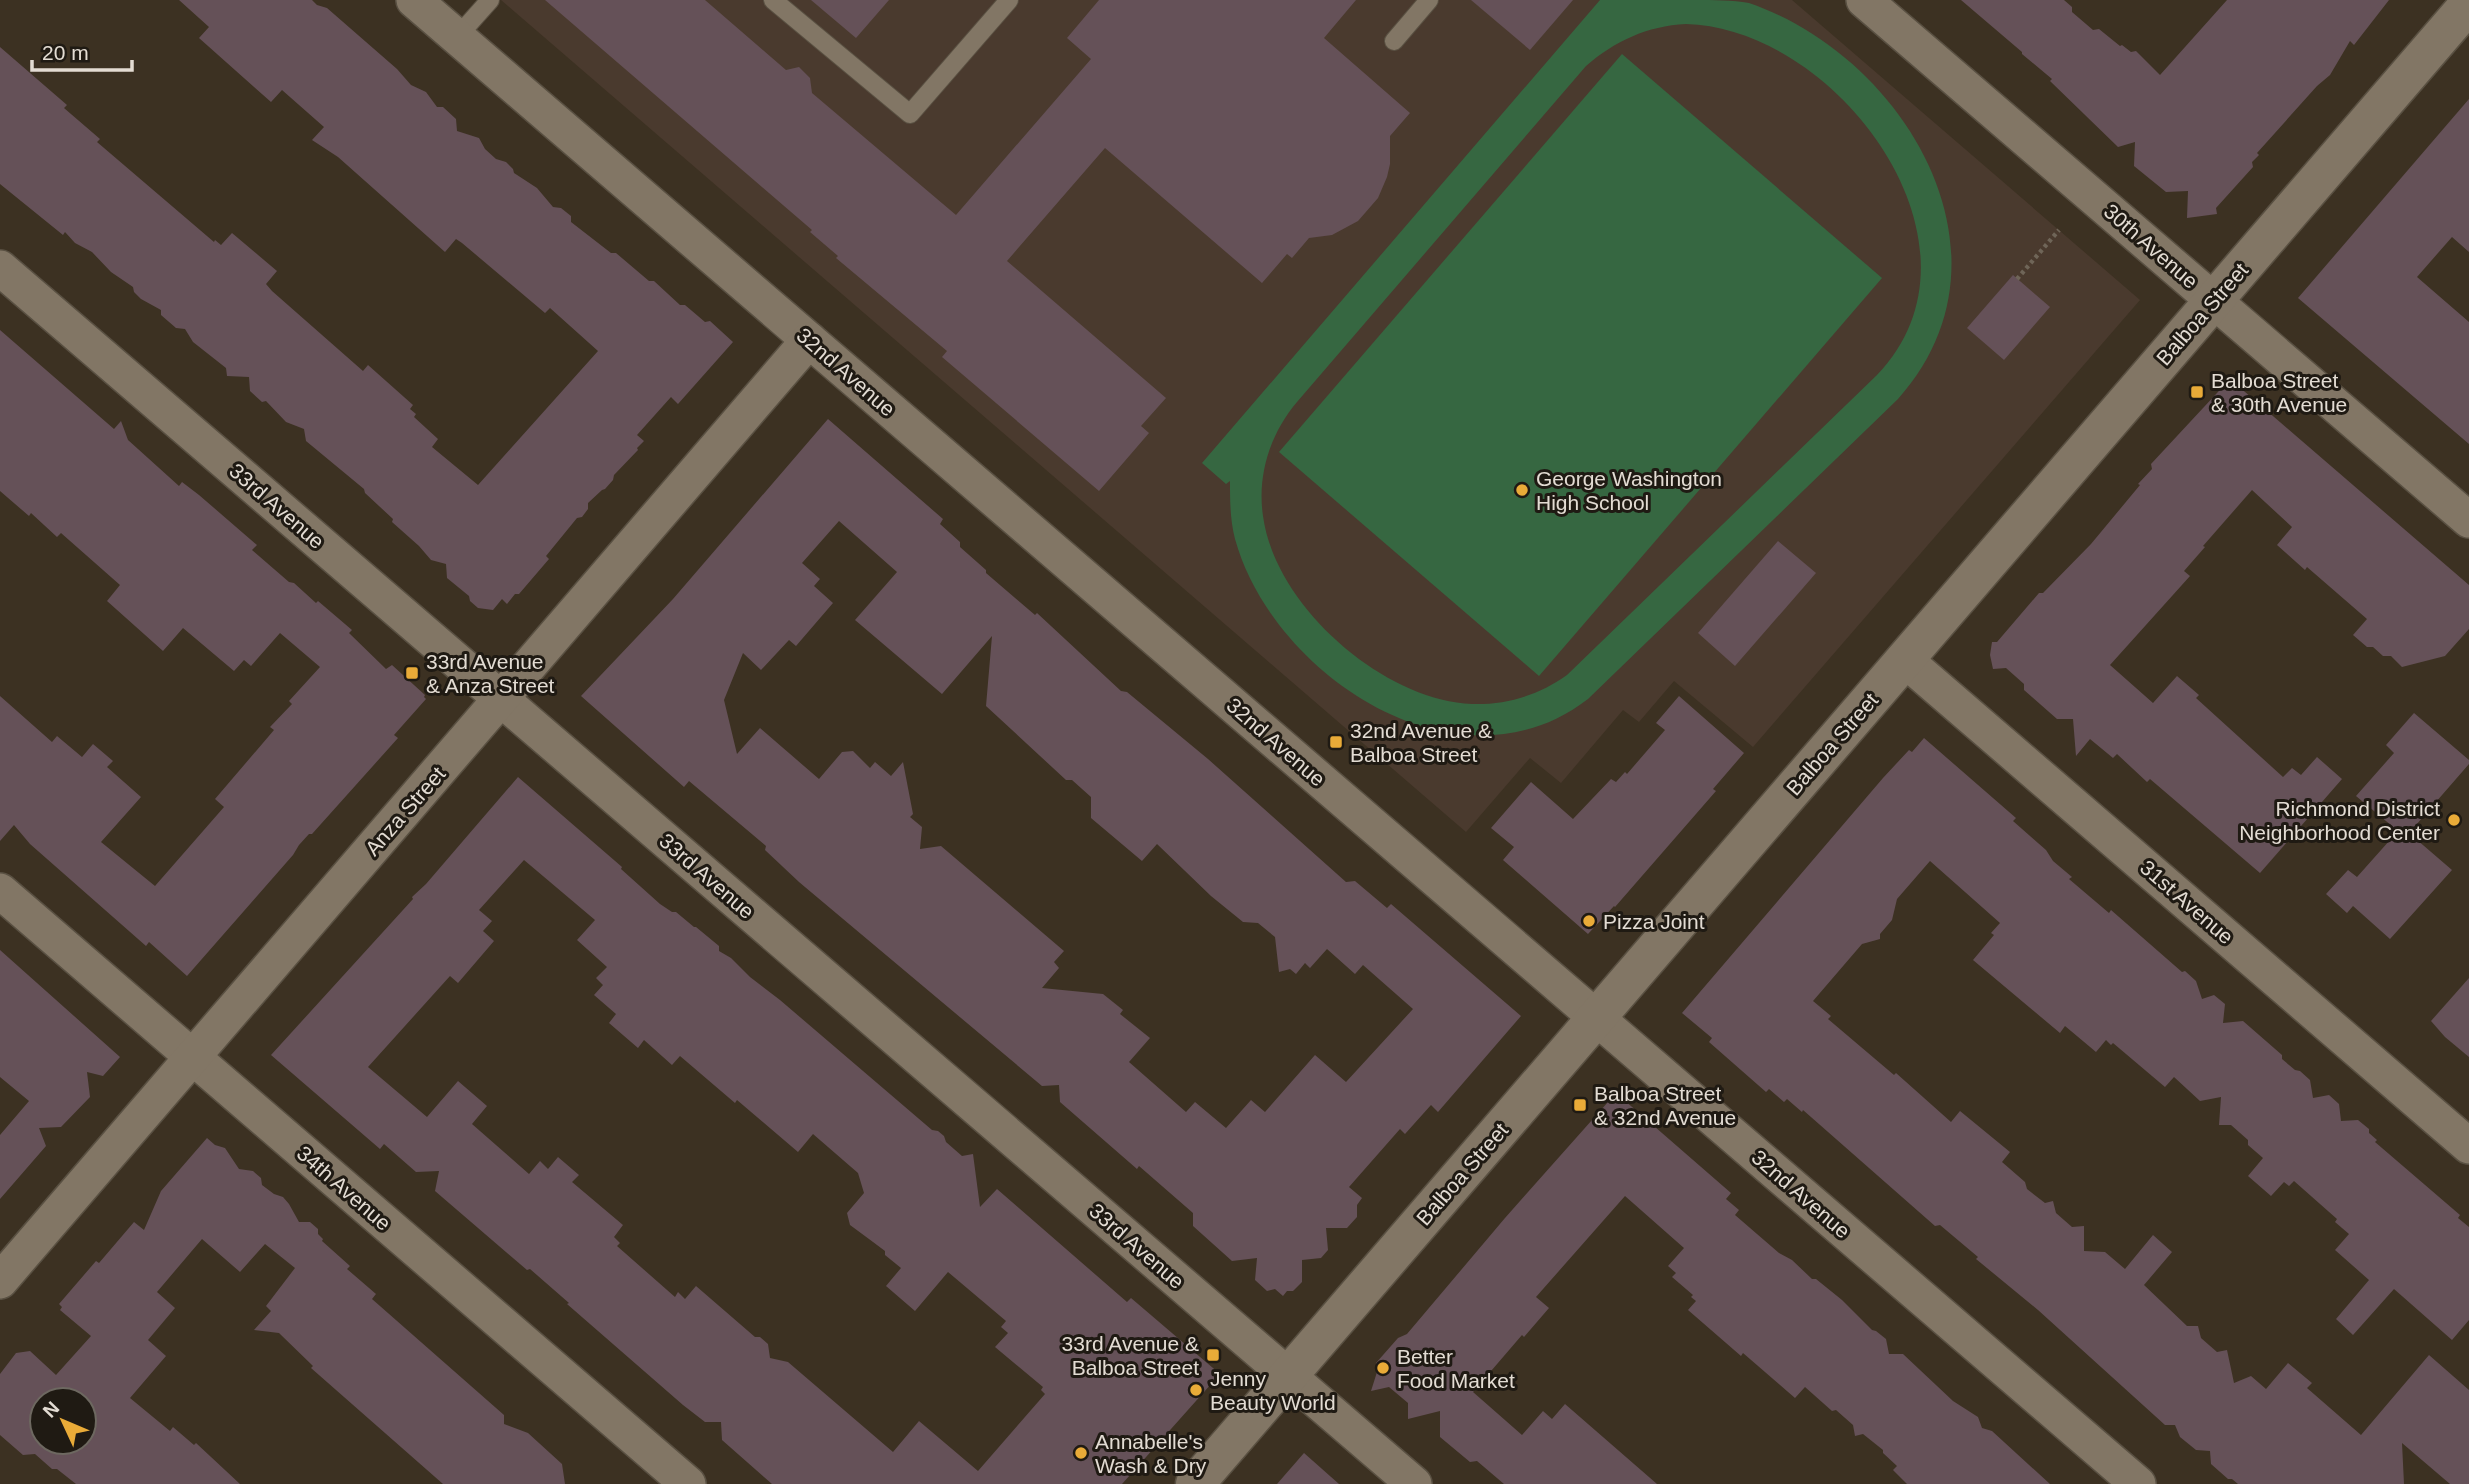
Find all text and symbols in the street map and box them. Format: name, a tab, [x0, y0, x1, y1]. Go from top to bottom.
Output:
scale bar	[32, 28, 131, 72]
text: 20 m	[42, 41, 89, 64]
street label: 30th Avenue	[2100, 199, 2202, 293]
street label: Balboa Street	[2152, 258, 2253, 370]
street label: 32nd Avenue	[792, 323, 900, 421]
place label: Balboa Street & 30th Avenue	[2211, 369, 2347, 416]
marker: Balboa Street & 30th Avenue	[2189, 384, 2205, 400]
street label: 33rd Avenue	[225, 459, 329, 553]
place label: George Washington High School	[1536, 467, 1722, 514]
marker: George Washington High School	[1514, 482, 1530, 498]
place label: 33rd Avenue & Anza Street	[426, 650, 555, 697]
marker: 33rd Avenue & Anza Street	[404, 665, 420, 681]
street label: Balboa Street	[1782, 688, 1883, 800]
street label: 32nd Avenue	[1222, 693, 1330, 791]
place label: 32nd Avenue & Balboa Street	[1350, 719, 1492, 766]
marker: 32nd Avenue & Balboa Street	[1328, 734, 1344, 750]
street label: Anza Street	[360, 762, 450, 860]
place label: Richmond District Neighborhood Center	[2239, 797, 2440, 844]
marker: Richmond District Neighborhood Center	[2446, 812, 2462, 828]
street label: 33rd Avenue	[655, 829, 759, 923]
street label: 31st Avenue	[2136, 856, 2238, 948]
place label: Pizza Joint	[1603, 910, 1705, 933]
marker: Pizza Joint	[1581, 913, 1597, 929]
place label: Balboa Street & 32nd Avenue	[1594, 1082, 1736, 1129]
marker: Balboa Street & 32nd Avenue	[1572, 1097, 1588, 1113]
street label: Balboa Street	[1412, 1118, 1513, 1230]
street label: 34th Avenue	[293, 1141, 395, 1235]
street label: 32nd Avenue	[1747, 1145, 1855, 1243]
street label: 33rd Avenue	[1085, 1199, 1189, 1293]
place label: 33rd Avenue & Balboa Street	[1062, 1332, 1199, 1379]
place label: Better Food Market	[1397, 1345, 1515, 1392]
marker: 33rd Avenue & Balboa Street	[1205, 1347, 1221, 1363]
marker: Better Food Market	[1375, 1360, 1391, 1376]
place label: Jenny Beauty World	[1210, 1367, 1336, 1414]
marker: Jenny Beauty World	[1188, 1382, 1204, 1398]
north arrow	[28, 1386, 98, 1456]
text: N	[39, 1397, 63, 1422]
place label: Annabelle's Wash & Dry	[1095, 1430, 1207, 1477]
marker: Annabelle's Wash & Dry	[1073, 1445, 1089, 1461]

